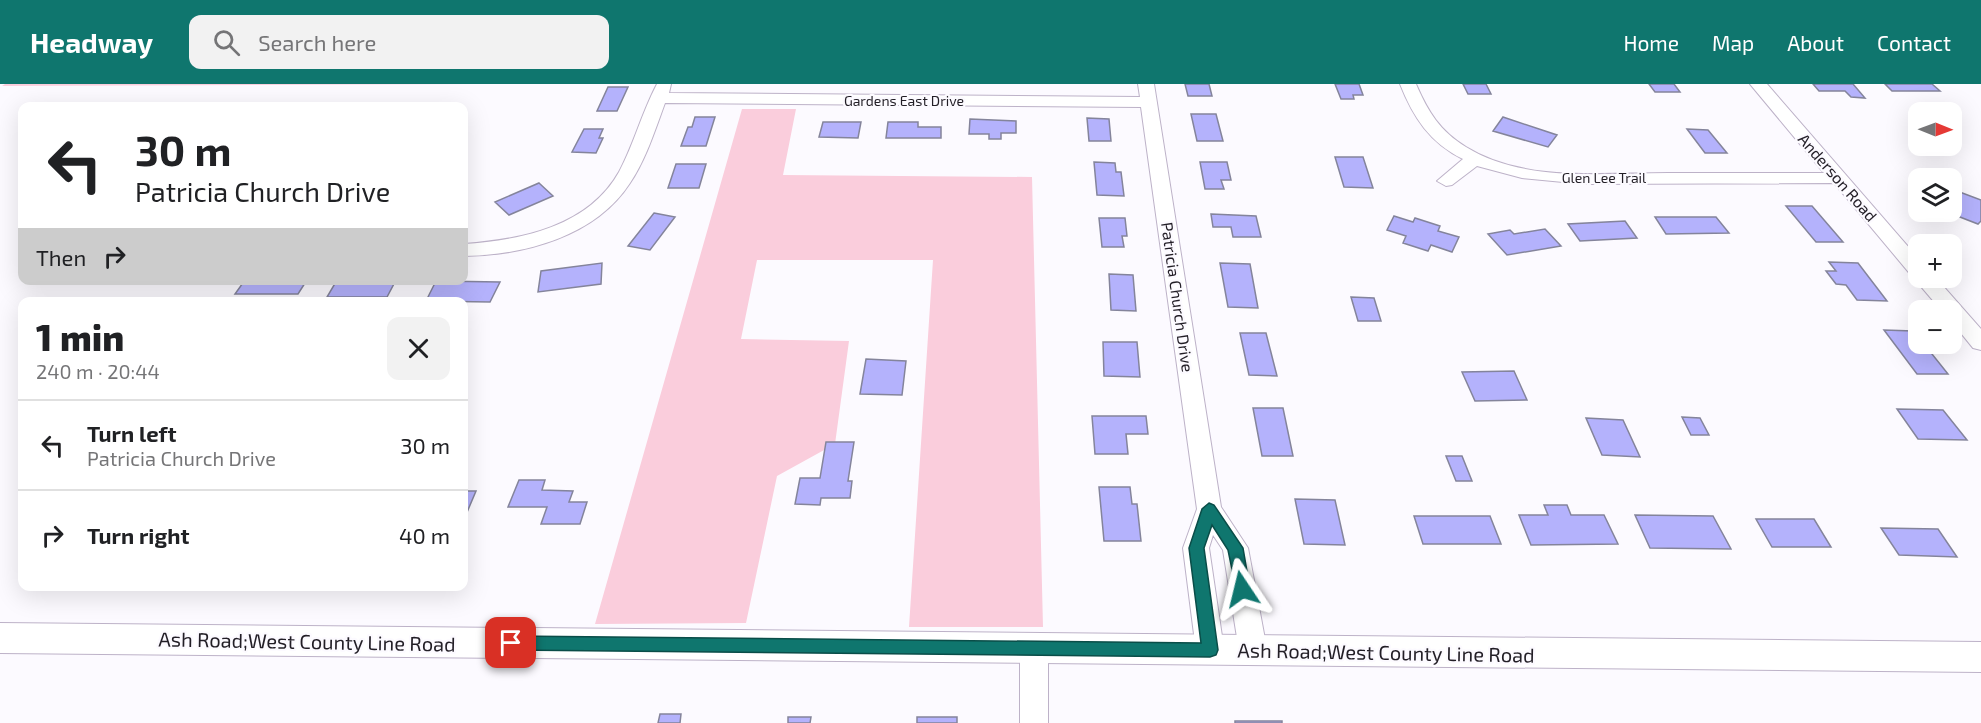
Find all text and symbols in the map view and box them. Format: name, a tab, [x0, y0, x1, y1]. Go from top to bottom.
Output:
search box	[189, 15, 609, 69]
text: Headway	[30, 25, 153, 59]
icon: search	[210, 26, 243, 59]
text: Search here	[258, 29, 376, 55]
text: Home	[1623, 30, 1679, 55]
text: Map	[1712, 30, 1754, 55]
text: About	[1787, 30, 1844, 55]
text: Contact	[1877, 30, 1951, 55]
street label: Gardens East Drive	[844, 92, 964, 109]
north arrow	[1908, 102, 1962, 156]
map controls	[1908, 102, 1962, 354]
text: 30 m	[135, 124, 231, 174]
icon: left	[36, 126, 114, 204]
street label: Anderson Road	[1795, 129, 1881, 225]
button: layers	[1908, 168, 1962, 222]
street label: Glen Lee Trail	[1562, 169, 1647, 186]
text: Patricia Church Drive	[135, 175, 390, 207]
street label: Patricia Church Drive	[1158, 221, 1198, 373]
button: +	[1908, 234, 1962, 288]
icon: right	[98, 240, 131, 273]
text: Then	[36, 244, 86, 270]
button: −	[1908, 300, 1962, 354]
text: 1 min	[36, 315, 124, 358]
button: close	[387, 317, 450, 380]
text: 240 m · 20:44	[36, 359, 160, 383]
text: Turn left	[87, 420, 176, 446]
icon: left	[36, 429, 69, 462]
text: 30 m	[400, 432, 450, 458]
text: Patricia Church Drive	[87, 446, 276, 470]
icon: right	[36, 519, 69, 552]
text: Turn right	[87, 522, 189, 548]
text: 40 m	[399, 522, 450, 548]
position arrow	[1210, 557, 1274, 621]
pin	[485, 617, 536, 668]
street label: Ash Road;West County Line Road	[158, 626, 456, 656]
icon: arrive	[494, 626, 527, 659]
street label: Ash Road;West County Line Road	[1237, 637, 1535, 667]

